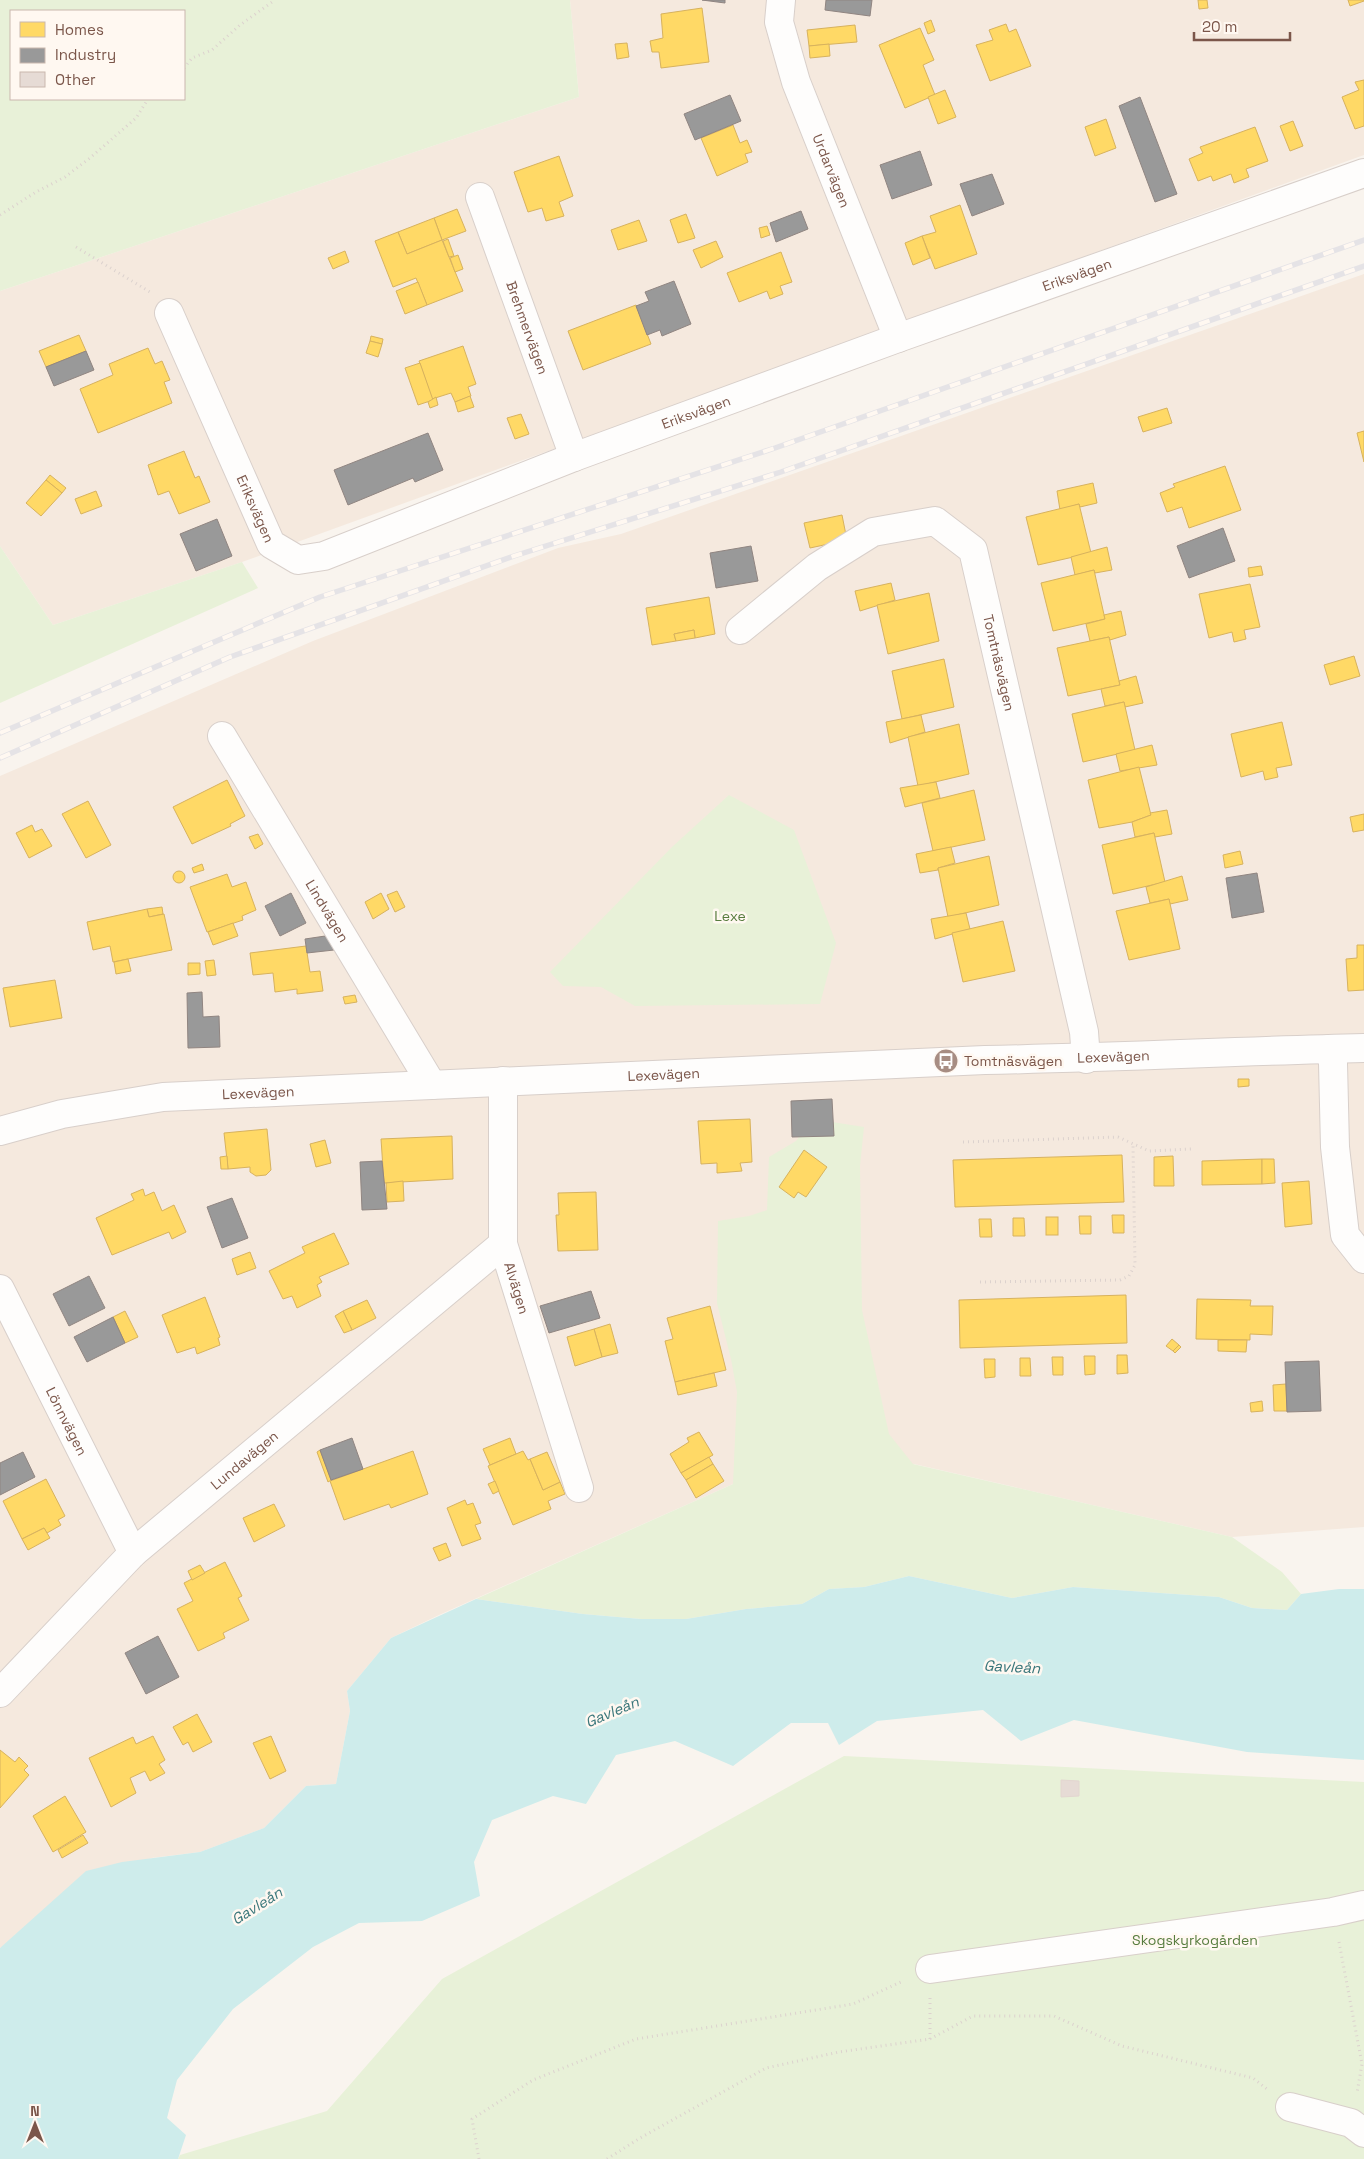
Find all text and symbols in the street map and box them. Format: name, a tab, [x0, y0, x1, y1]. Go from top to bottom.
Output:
legend	[10, 10, 185, 100]
scale bar	[1194, 10, 1290, 42]
text: 20 m	[1202, 17, 1237, 36]
text: Homes	[55, 20, 104, 39]
text: Industry	[55, 45, 116, 64]
text: Other	[55, 70, 96, 89]
street label: Urdarvägen	[809, 131, 854, 210]
street label: Eriksvägen	[1040, 254, 1114, 295]
street label: Brehmervägen	[502, 279, 552, 377]
street label: Eriksvägen	[659, 391, 733, 433]
street label: Eriksvägen	[233, 472, 278, 545]
street label: Tomtnäsvägen	[979, 613, 1019, 713]
street label: Lindvägen	[301, 876, 353, 945]
park label: Lexe	[714, 907, 746, 925]
street label: Lexevägen	[1077, 1046, 1150, 1067]
bus stop icon: Tomtnäsvägen	[933, 1048, 959, 1074]
place label: Tomtnäsvägen	[964, 1052, 1063, 1070]
street label: Lexevägen	[627, 1064, 700, 1085]
street label: Lexevägen	[222, 1082, 295, 1103]
street label: Alvägen	[500, 1260, 533, 1316]
street label: Lönnvägen	[42, 1384, 91, 1458]
street label: Lundavägen	[207, 1427, 282, 1494]
water label: Gavleån	[983, 1656, 1042, 1678]
water label: Gavleån	[582, 1691, 642, 1731]
water label: Gavleån	[228, 1882, 286, 1929]
park label: Skogskyrkogården	[1132, 1931, 1258, 1949]
north arrow	[10, 2099, 60, 2149]
text: N	[30, 2102, 40, 2120]

